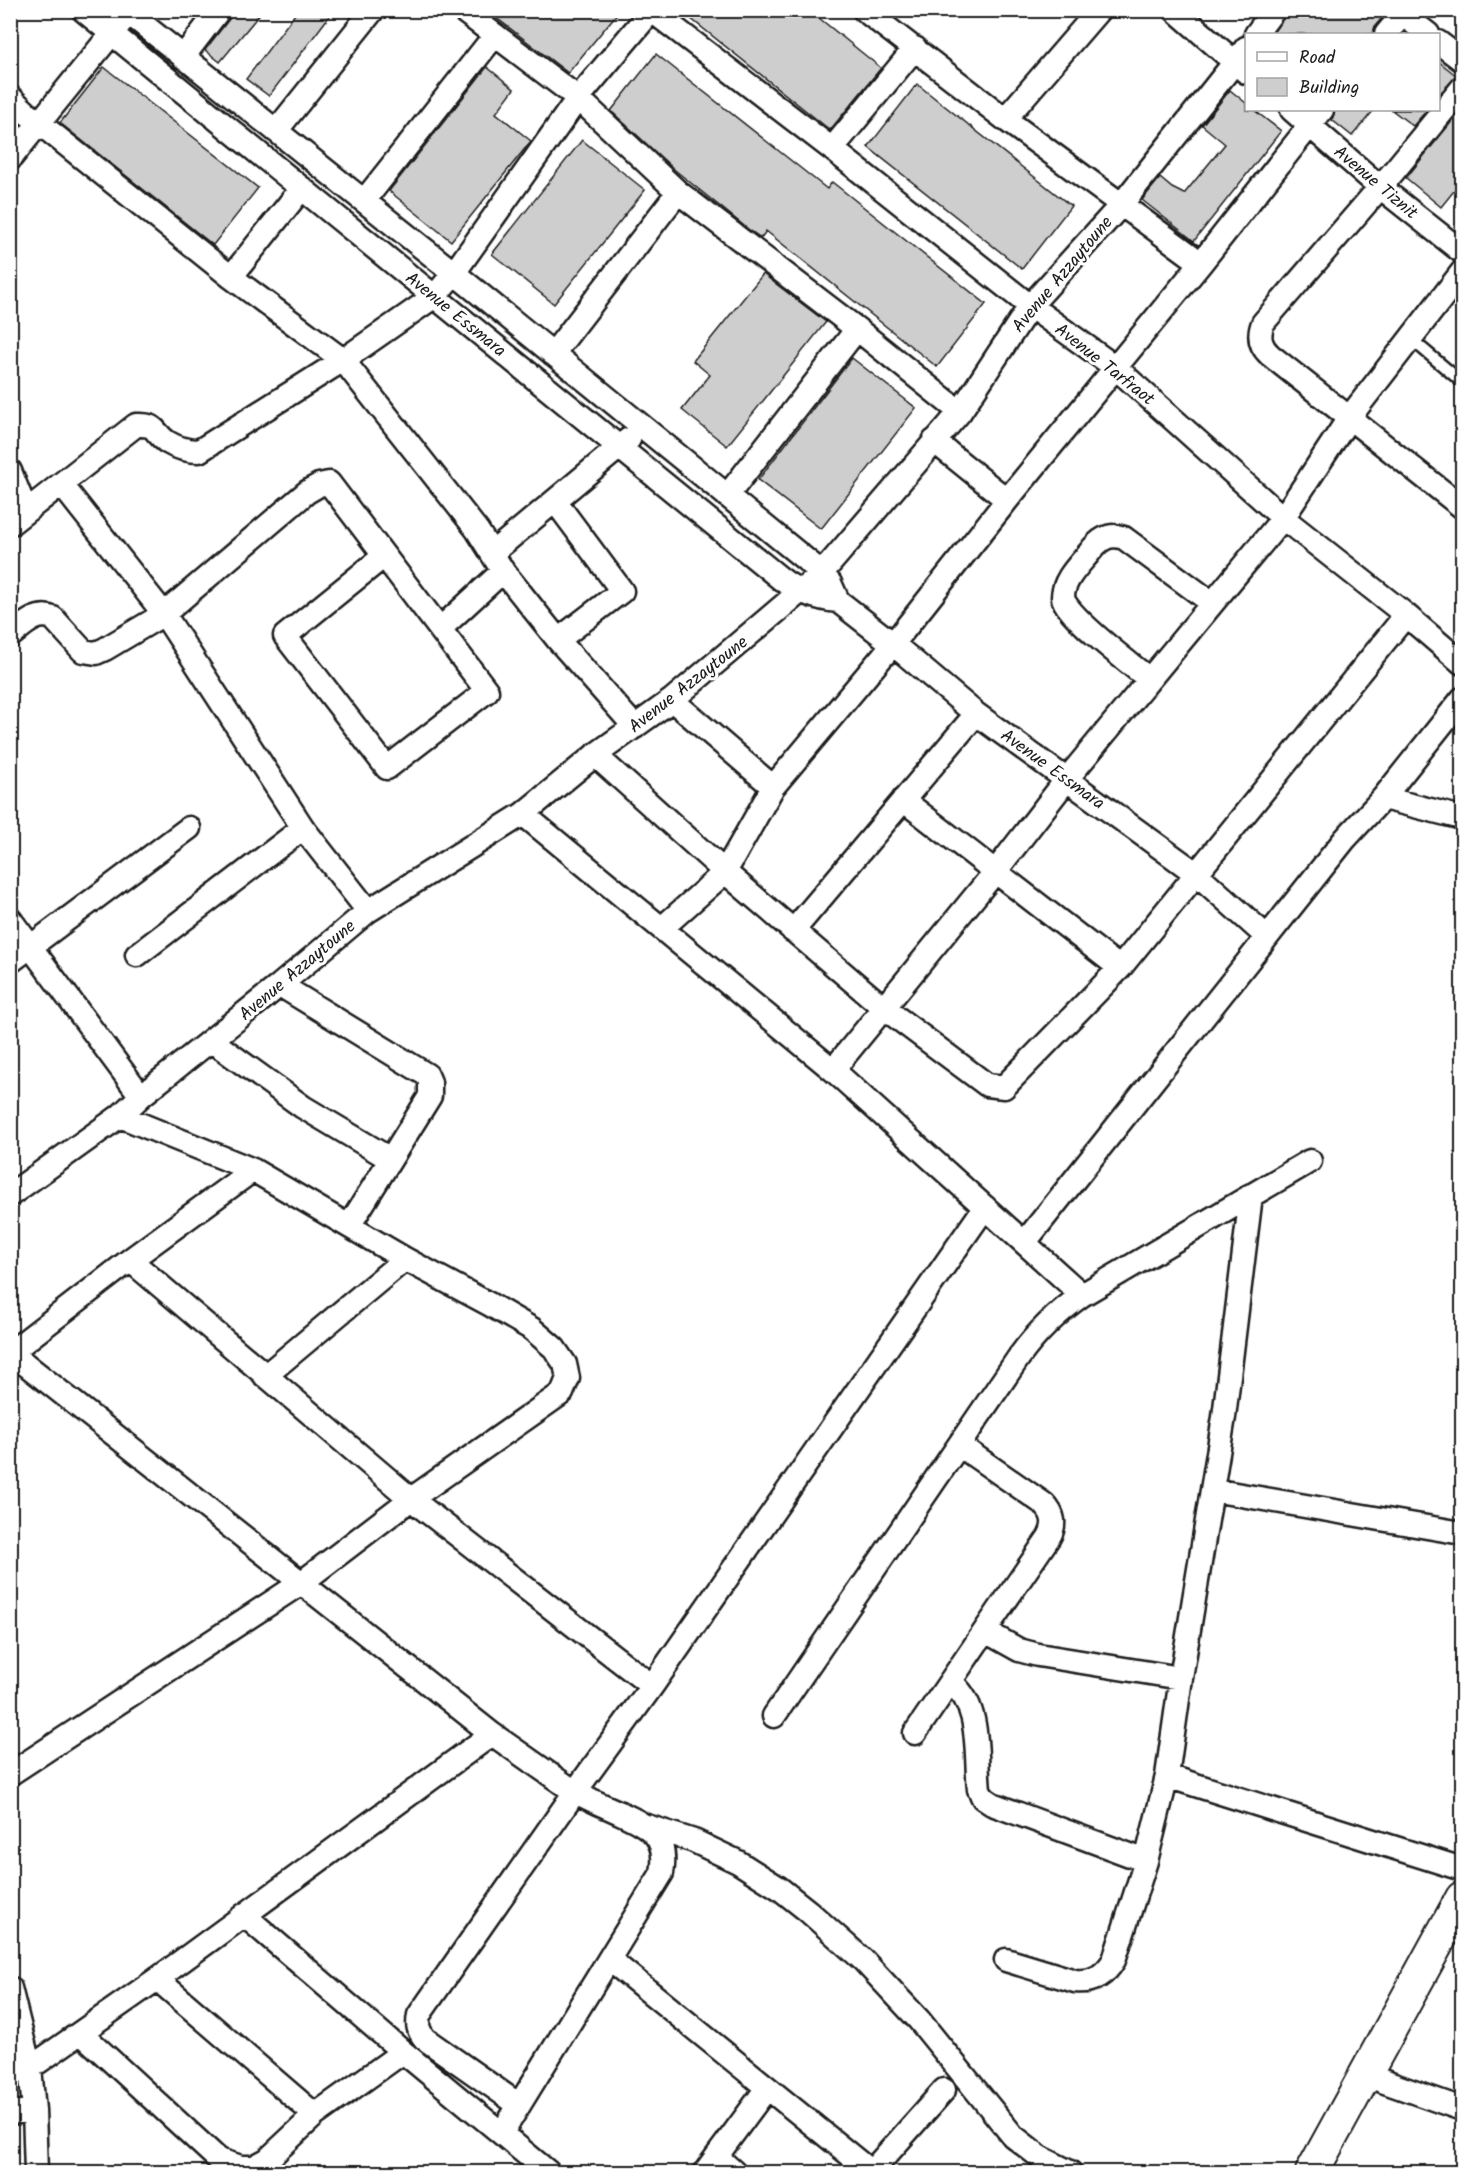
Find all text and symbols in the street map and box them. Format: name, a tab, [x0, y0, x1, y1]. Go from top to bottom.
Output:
legend	[1245, 33, 1440, 111]
text: Road	[1299, 44, 1336, 73]
text: Building	[1299, 74, 1359, 103]
street label: Avenue Tiznit	[1326, 139, 1425, 228]
street label: Avenue Azzaytoune	[1005, 210, 1121, 340]
street label: Avenue Essmara	[398, 265, 512, 365]
street label: Avenue Tarfraot	[1048, 317, 1161, 414]
street label: Avenue Azzaytoune	[623, 629, 755, 741]
street label: Avenue Essmara	[994, 722, 1110, 818]
street label: Avenue Azzaytoune	[233, 913, 363, 1029]

